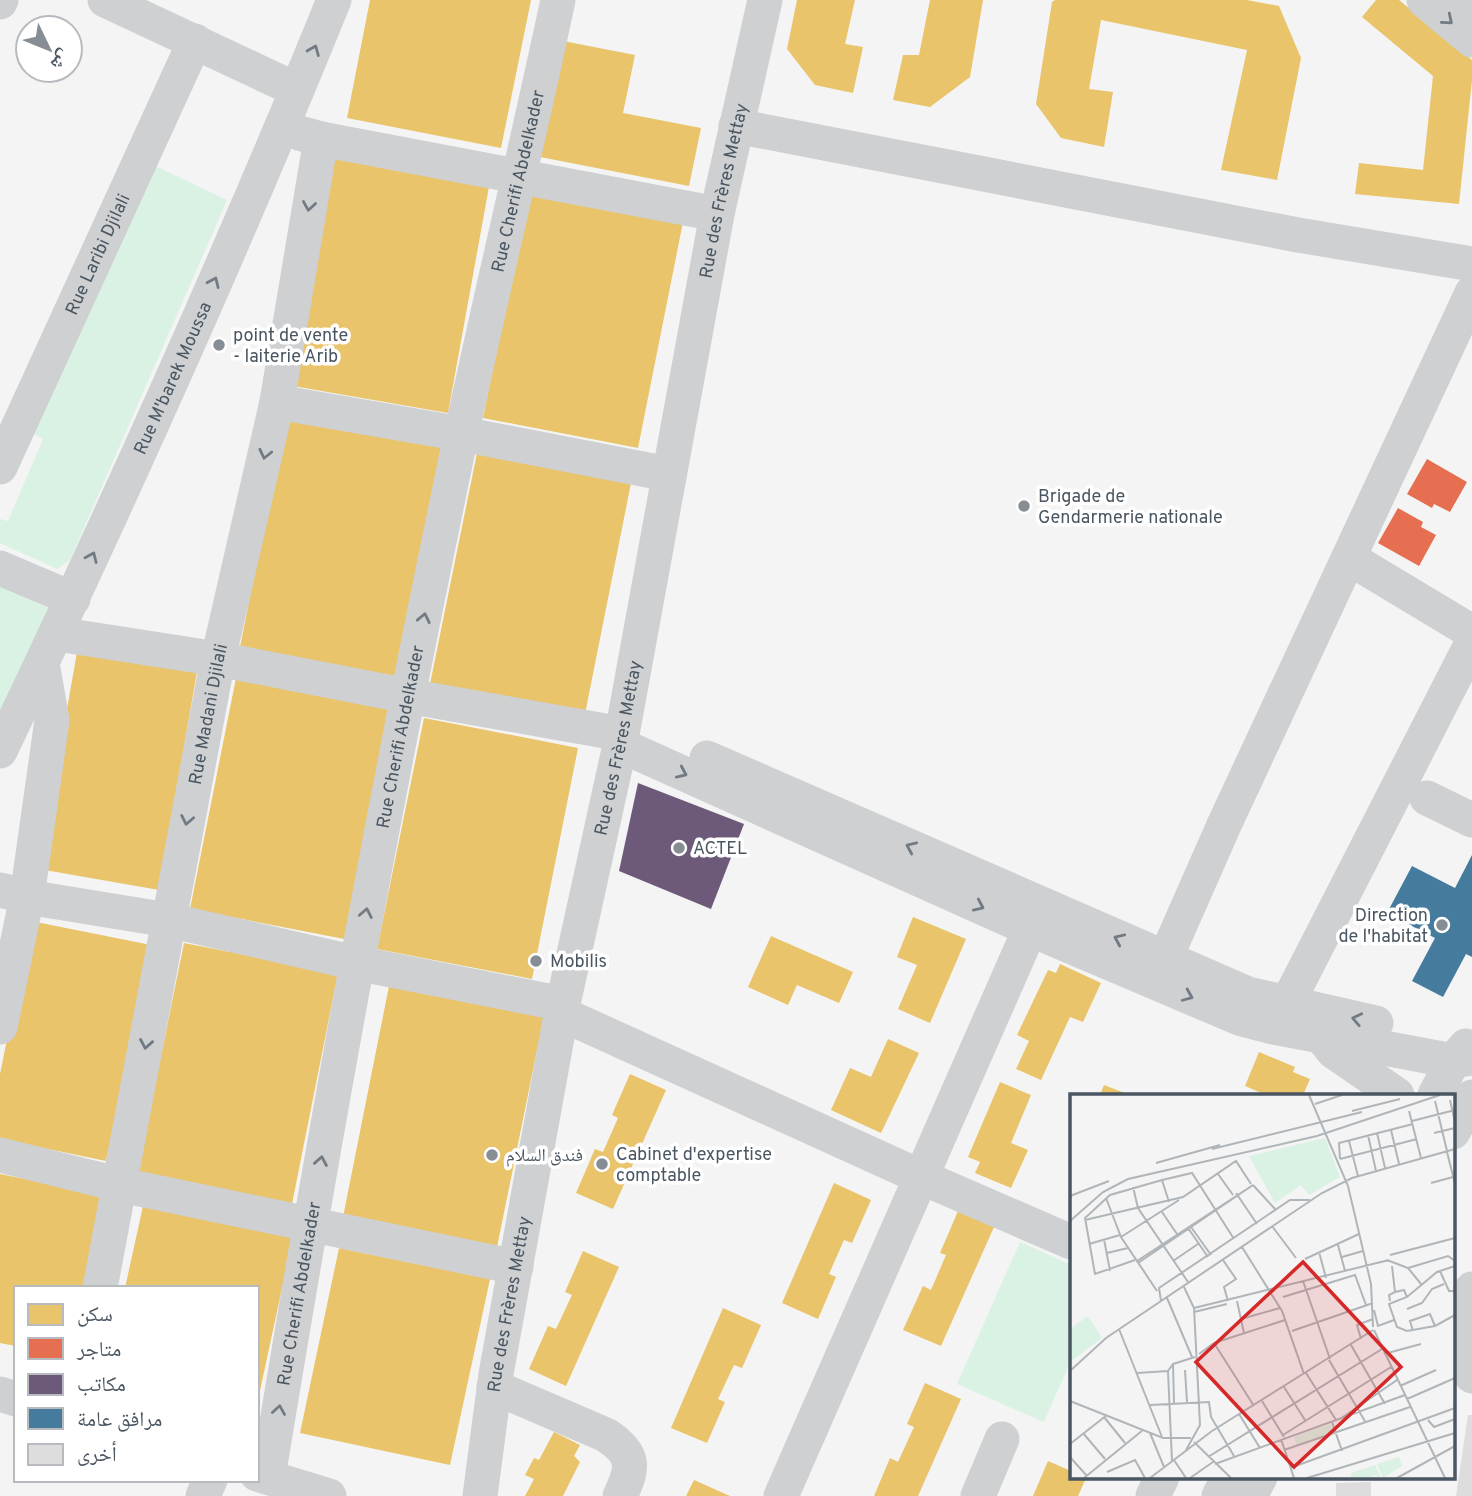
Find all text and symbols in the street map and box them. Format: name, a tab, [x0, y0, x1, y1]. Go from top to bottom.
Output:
one-way arrow	[1440, 12, 1453, 24]
north arrow	[14, 14, 84, 84]
text: ش	[44, 44, 76, 75]
one-way arrow	[305, 45, 319, 57]
street label: Rue Cherifi Abdelkader	[487, 88, 551, 275]
street label: Rue des Frères Mettay	[695, 101, 754, 281]
street label: Rue Laribi Djilali	[61, 191, 136, 319]
one-way arrow	[302, 200, 317, 212]
one-way arrow	[206, 276, 220, 289]
street label: Rue M'barek Moussa	[130, 299, 218, 459]
place label: point de vente - laiterie Arib	[233, 325, 348, 369]
marker: point de vente - laiterie Arib	[211, 337, 227, 353]
one-way arrow	[259, 448, 273, 460]
place label: Brigade de Gendarmerie nationale	[1038, 486, 1223, 530]
marker: Brigade de Gendarmerie nationale	[1016, 498, 1032, 514]
one-way arrow	[84, 551, 98, 564]
one-way arrow	[416, 612, 431, 624]
street label: Rue Madani Djilali	[185, 642, 234, 787]
street label: Rue Cherifi Abdelkader	[373, 643, 431, 831]
street label: Rue des Frères Mettay	[590, 659, 648, 838]
one-way arrow	[675, 765, 687, 779]
one-way arrow	[180, 814, 195, 826]
place label: ACTEL	[693, 838, 747, 861]
marker: ACTEL	[671, 840, 687, 856]
one-way arrow	[906, 841, 918, 855]
one-way arrow	[972, 898, 984, 912]
place label: Direction de l'habitat	[1338, 905, 1428, 949]
one-way arrow	[358, 907, 373, 919]
marker: Direction de l'habitat	[1434, 917, 1450, 933]
one-way arrow	[1114, 933, 1126, 947]
place label: Mobilis	[550, 951, 607, 974]
marker: Mobilis	[528, 953, 544, 969]
one-way arrow	[1181, 987, 1193, 1001]
one-way arrow	[1351, 1012, 1363, 1027]
one-way arrow	[139, 1038, 154, 1050]
inset map	[1070, 1094, 1454, 1478]
place label: Cabinet d'expertise comptable	[616, 1144, 772, 1188]
place label: فندق السلام	[506, 1145, 583, 1168]
marker: فندق السلام	[484, 1147, 500, 1163]
one-way arrow	[313, 1155, 328, 1167]
marker: Cabinet d'expertise comptable	[594, 1156, 610, 1172]
street label: Rue Cherifi Abdelkader	[273, 1200, 327, 1388]
street label: Rue des Frères Mettay	[484, 1215, 537, 1394]
legend	[14, 1286, 259, 1482]
text: سكن	[77, 1302, 113, 1329]
text: متاجر	[76, 1337, 121, 1364]
text: مكاتب	[77, 1372, 126, 1399]
one-way arrow	[271, 1404, 286, 1416]
text: مرافق عامة	[77, 1407, 162, 1434]
text: أخرى	[77, 1441, 117, 1469]

